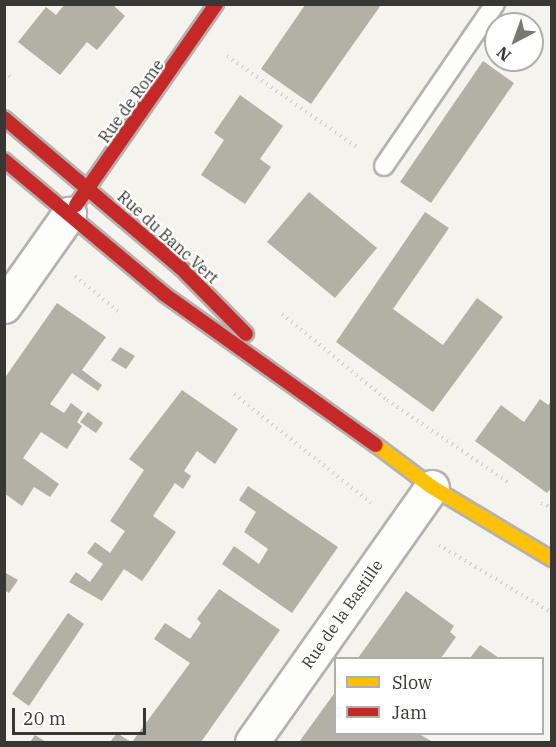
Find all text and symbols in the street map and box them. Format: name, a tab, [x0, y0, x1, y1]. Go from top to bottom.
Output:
north arrow	[484, 12, 544, 72]
text: N	[492, 42, 515, 66]
street label: Rue de Rome	[94, 56, 168, 146]
street label: Rue du Banc Vert	[114, 187, 222, 287]
street label: Rue de la Bastille	[297, 556, 387, 672]
legend	[334, 657, 544, 735]
text: Slow	[392, 671, 432, 694]
scale bar	[15, 696, 148, 734]
text: Jam	[392, 701, 427, 724]
text: 20 m	[23, 707, 66, 730]

